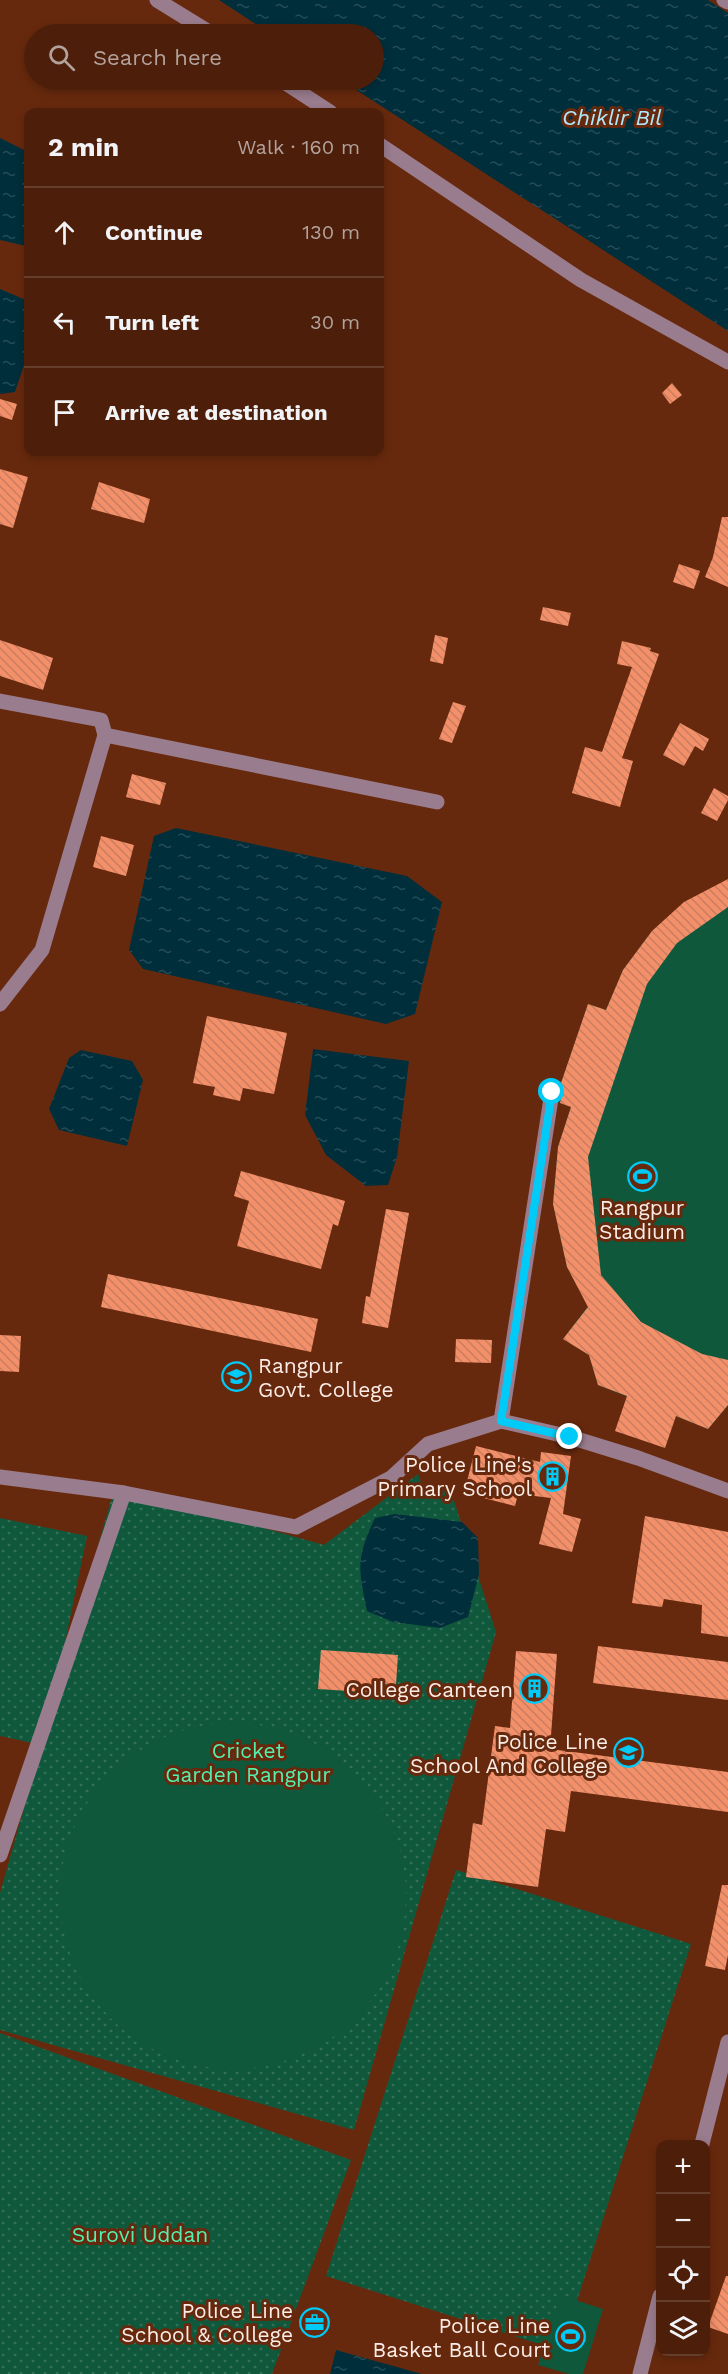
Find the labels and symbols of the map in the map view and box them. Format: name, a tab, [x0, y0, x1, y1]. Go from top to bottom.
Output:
water label: Chiklir Bil	[562, 105, 662, 130]
route start	[538, 1078, 564, 1104]
sports icon: Rangpur Stadium	[626, 1160, 658, 1192]
place label: Rangpur Stadium	[599, 1195, 685, 1244]
place label: Rangpur Govt. College	[258, 1353, 394, 1402]
school or university icon: Rangpur Govt. College	[221, 1361, 253, 1393]
route end	[556, 1423, 582, 1449]
place label: Police Line's Primary School	[377, 1452, 533, 1501]
building icon: Police Line's Primary School	[537, 1460, 569, 1492]
building icon: College Canteen	[518, 1673, 550, 1705]
place label: College Canteen	[345, 1677, 513, 1702]
place label: Police Line School And College	[410, 1729, 608, 1778]
school or university icon: Police Line School And College	[613, 1737, 645, 1769]
park label: Cricket Garden Rangpur	[165, 1738, 331, 1787]
park label: Surovi Uddan	[72, 2222, 208, 2247]
place label: Police Line School & College	[121, 2298, 293, 2347]
office icon: Police Line School & College	[298, 2306, 330, 2338]
place label: Police Line Basket Ball Court	[372, 2313, 550, 2362]
sports icon: Police Line Basket Ball Court	[555, 2321, 587, 2353]

